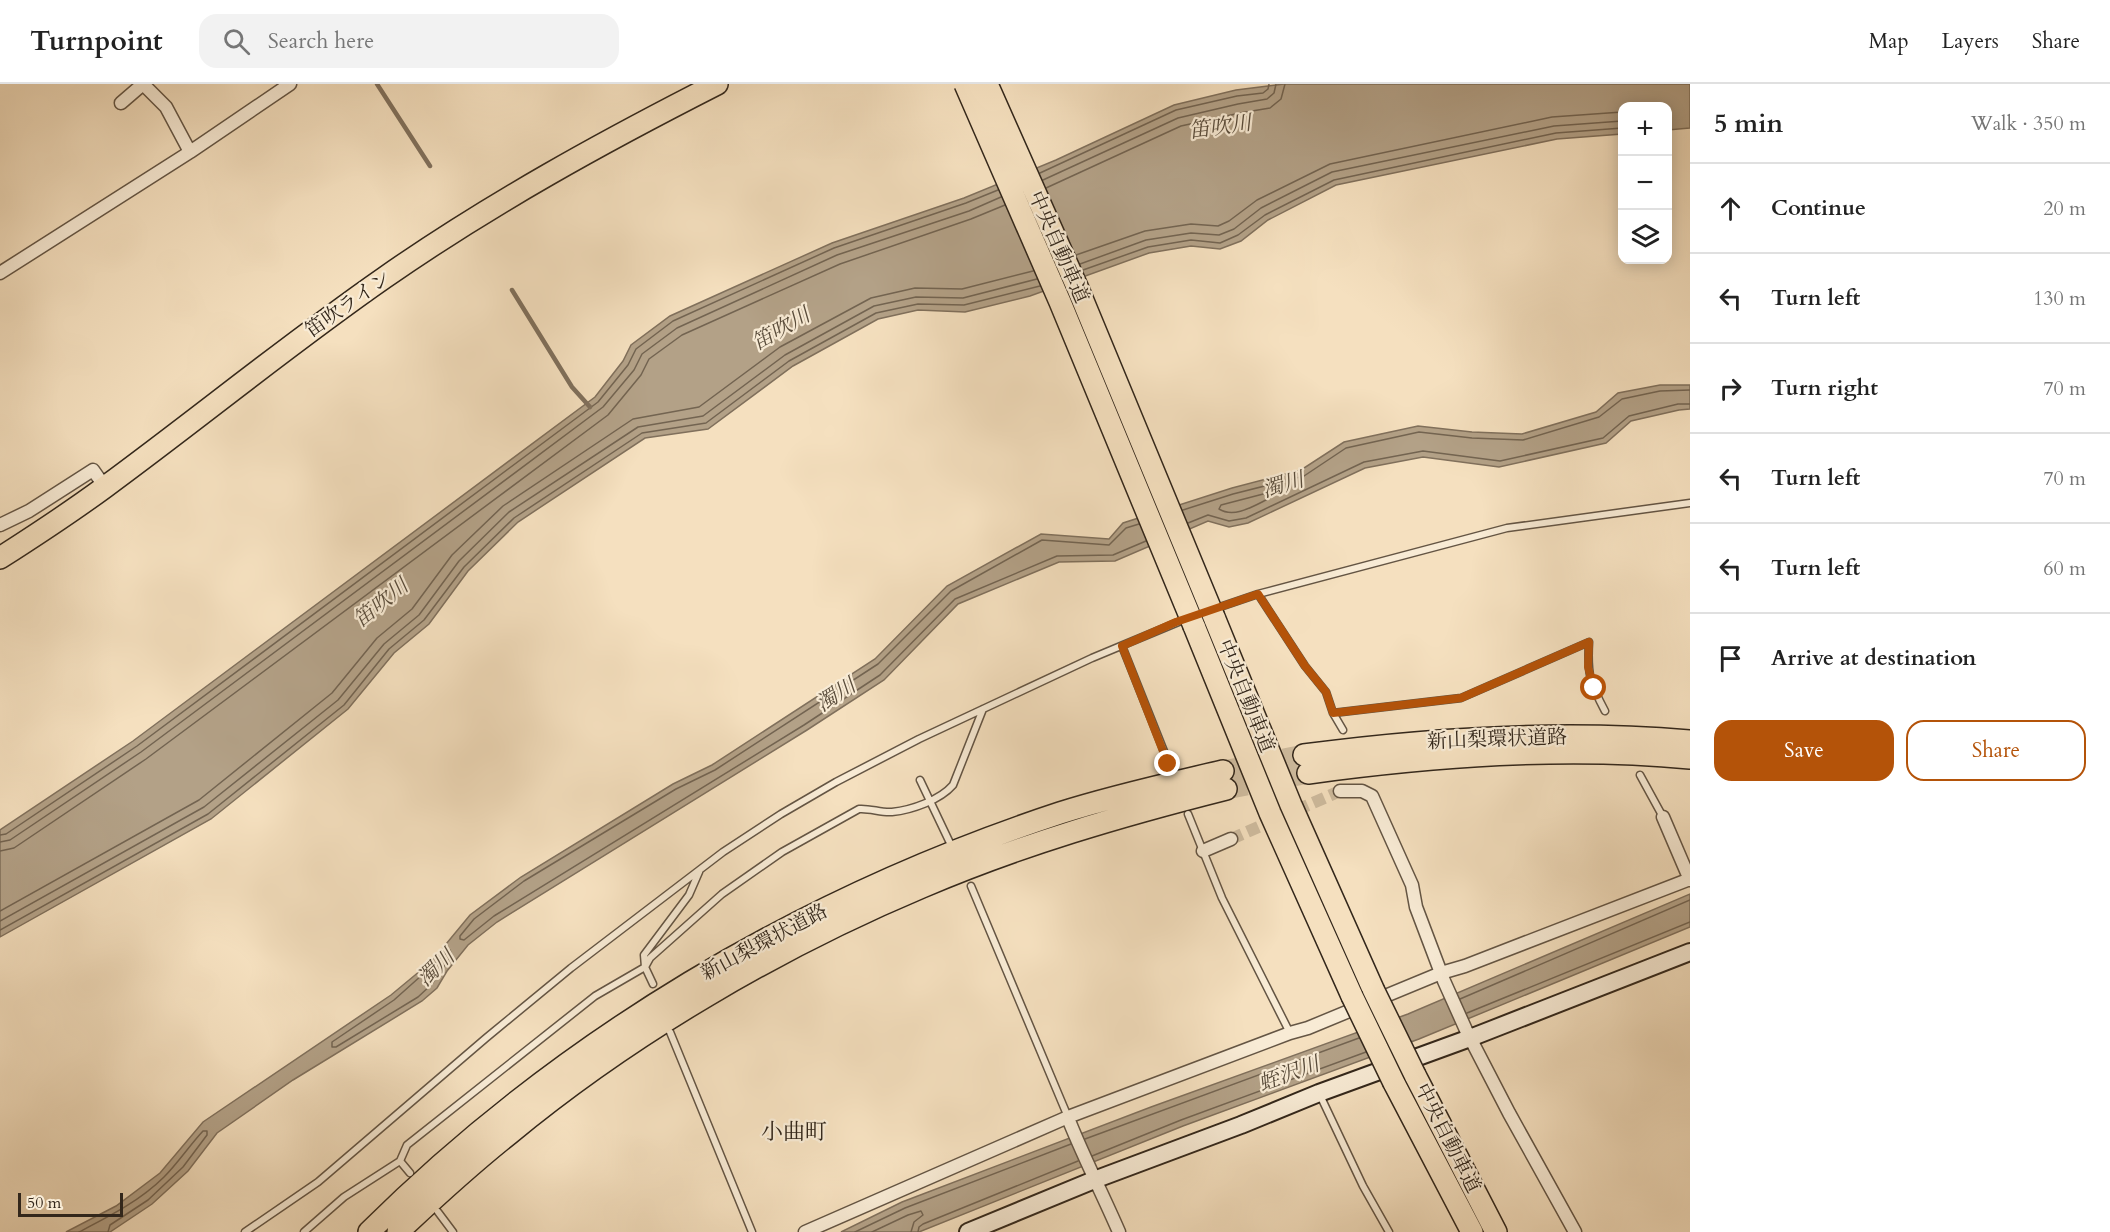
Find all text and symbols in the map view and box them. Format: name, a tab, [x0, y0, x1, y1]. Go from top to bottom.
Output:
search box	[199, 14, 619, 68]
text: Turnpoint	[30, 22, 163, 60]
icon: search	[220, 25, 253, 58]
text: Search here	[268, 26, 374, 56]
text: Map	[1869, 27, 1909, 56]
text: Layers	[1942, 27, 1999, 56]
text: Share	[2032, 27, 2080, 56]
map controls	[1618, 102, 1672, 264]
button: +	[1618, 102, 1672, 156]
text: 5 min	[1714, 106, 1783, 141]
water label: 笛吹川	[1187, 108, 1255, 146]
text: Walk · 350 m	[1971, 110, 2086, 137]
button: −	[1618, 156, 1672, 210]
street label: 中央自動車道	[1022, 187, 1096, 307]
icon: ahead	[1714, 192, 1747, 225]
text: Continue	[1771, 193, 1866, 223]
text: 20 m	[2043, 195, 2086, 222]
button: layers	[1618, 210, 1672, 264]
street label: 笛吹ライン	[300, 264, 396, 344]
icon: left	[1714, 282, 1747, 315]
text: Turn left	[1771, 283, 1860, 313]
text: 130 m	[2033, 285, 2086, 312]
water label: 笛吹川	[746, 300, 817, 357]
icon: right	[1714, 372, 1747, 405]
text: Turn right	[1771, 373, 1878, 403]
text: 70 m	[2043, 375, 2086, 402]
icon: left	[1714, 462, 1747, 495]
text: Turn left	[1771, 463, 1860, 493]
water label: 濁川	[1259, 464, 1309, 505]
text: 70 m	[2043, 465, 2086, 492]
icon: left	[1714, 552, 1747, 585]
text: Turn left	[1771, 553, 1860, 583]
text: 60 m	[2043, 555, 2086, 582]
water label: 笛吹川	[347, 571, 416, 634]
street label: 中央自動車道	[1211, 635, 1281, 757]
icon: arrive	[1714, 642, 1747, 675]
text: Arrive at destination	[1771, 643, 1976, 673]
water label: 濁川	[810, 670, 863, 719]
route start	[1580, 674, 1606, 700]
button: Save	[1714, 720, 1894, 781]
button: Share	[1906, 720, 2086, 781]
street label: 新山梨環状道路	[1427, 723, 1567, 755]
route end	[1154, 750, 1180, 776]
street label: 新山梨環状道路	[696, 897, 832, 987]
water label: 濁川	[411, 942, 463, 993]
water label: 蛭沢川	[1254, 1049, 1325, 1098]
street label: 中央自動車道	[1409, 1078, 1487, 1198]
district label: 小曲町	[761, 1117, 827, 1147]
scale bar	[18, 1190, 123, 1218]
text: 50 m	[27, 1192, 61, 1214]

